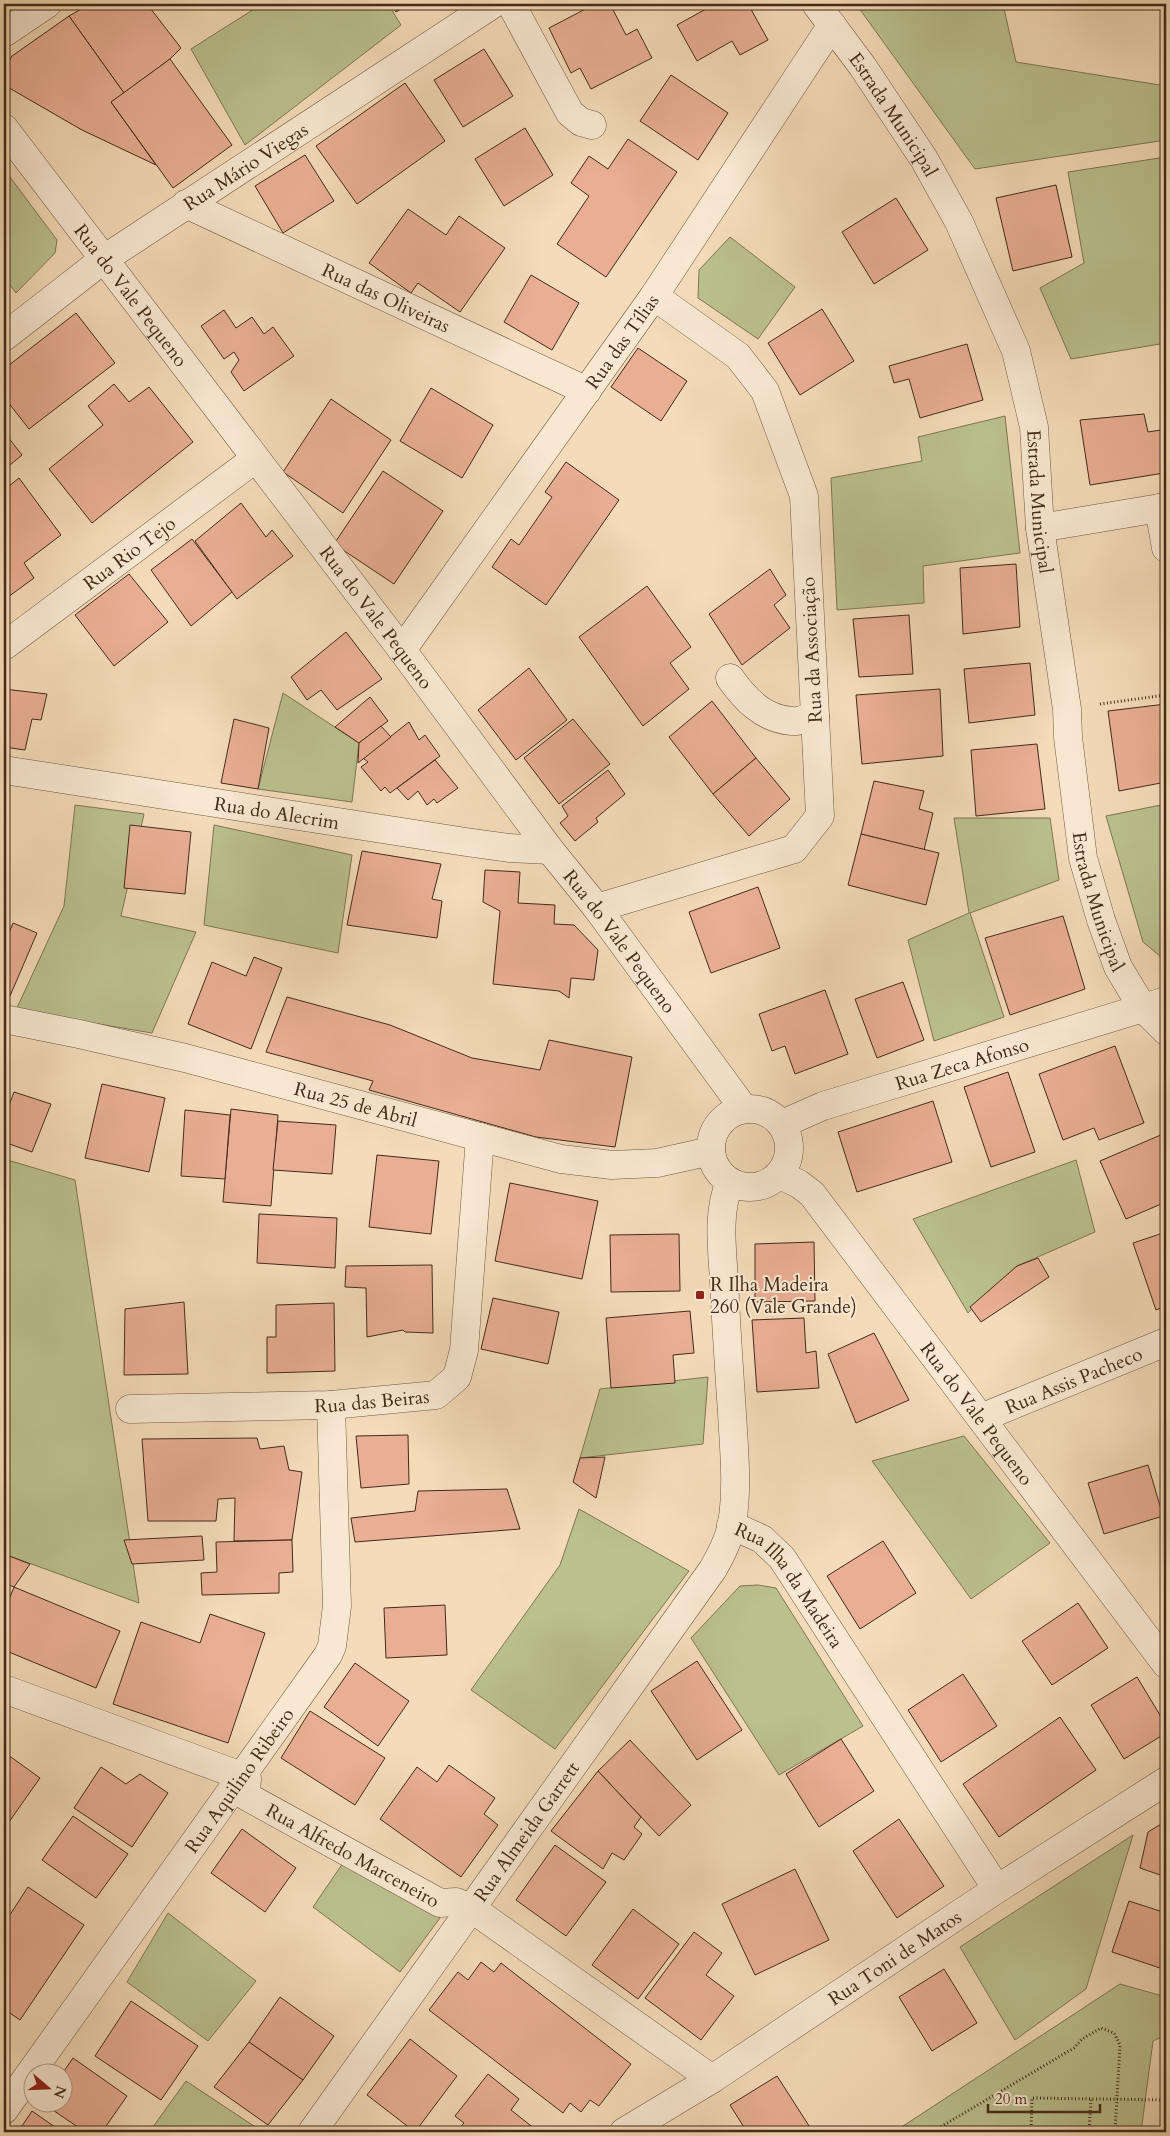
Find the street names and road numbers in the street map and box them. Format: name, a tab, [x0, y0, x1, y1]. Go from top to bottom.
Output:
street label: Estrada Municipal	[842, 47, 943, 182]
street label: Rua Mário Viegas	[179, 117, 313, 217]
street label: Rua do Vale Pequeno	[68, 219, 193, 372]
street label: Rua das Oliveiras	[318, 257, 454, 339]
street label: Rua das Tílias	[580, 289, 665, 394]
street label: Estrada Municipal	[1020, 429, 1059, 576]
street label: Rua Rio Tejo	[78, 511, 181, 597]
street label: Rua do Vale Pequeno	[313, 541, 439, 695]
street label: Rua da Associação	[795, 576, 829, 724]
street label: Rua do Alecrim	[212, 791, 342, 836]
street label: Estrada Municipal	[1066, 830, 1130, 977]
street label: Rua do Vale Pequeno	[557, 864, 682, 1019]
street label: Rua Zeca Afonso	[892, 1032, 1032, 1097]
street label: Rua 25 de Abril	[291, 1076, 420, 1134]
street label: Rua do Vale Pequeno	[914, 1337, 1039, 1491]
street label: Rua Assis Pacheco	[1001, 1341, 1146, 1421]
street label: Rua das Beiras	[314, 1384, 430, 1419]
street label: Rua Ilha da Madeira	[730, 1516, 849, 1654]
street label: Rua Aquilino Ribeiro	[179, 1703, 300, 1859]
street label: Rua Almeida Garrett	[468, 1757, 586, 1907]
street label: Rua Alfredo Marceneiro	[261, 1798, 444, 1914]
street label: Rua Toni de Matos	[823, 1904, 967, 2012]

